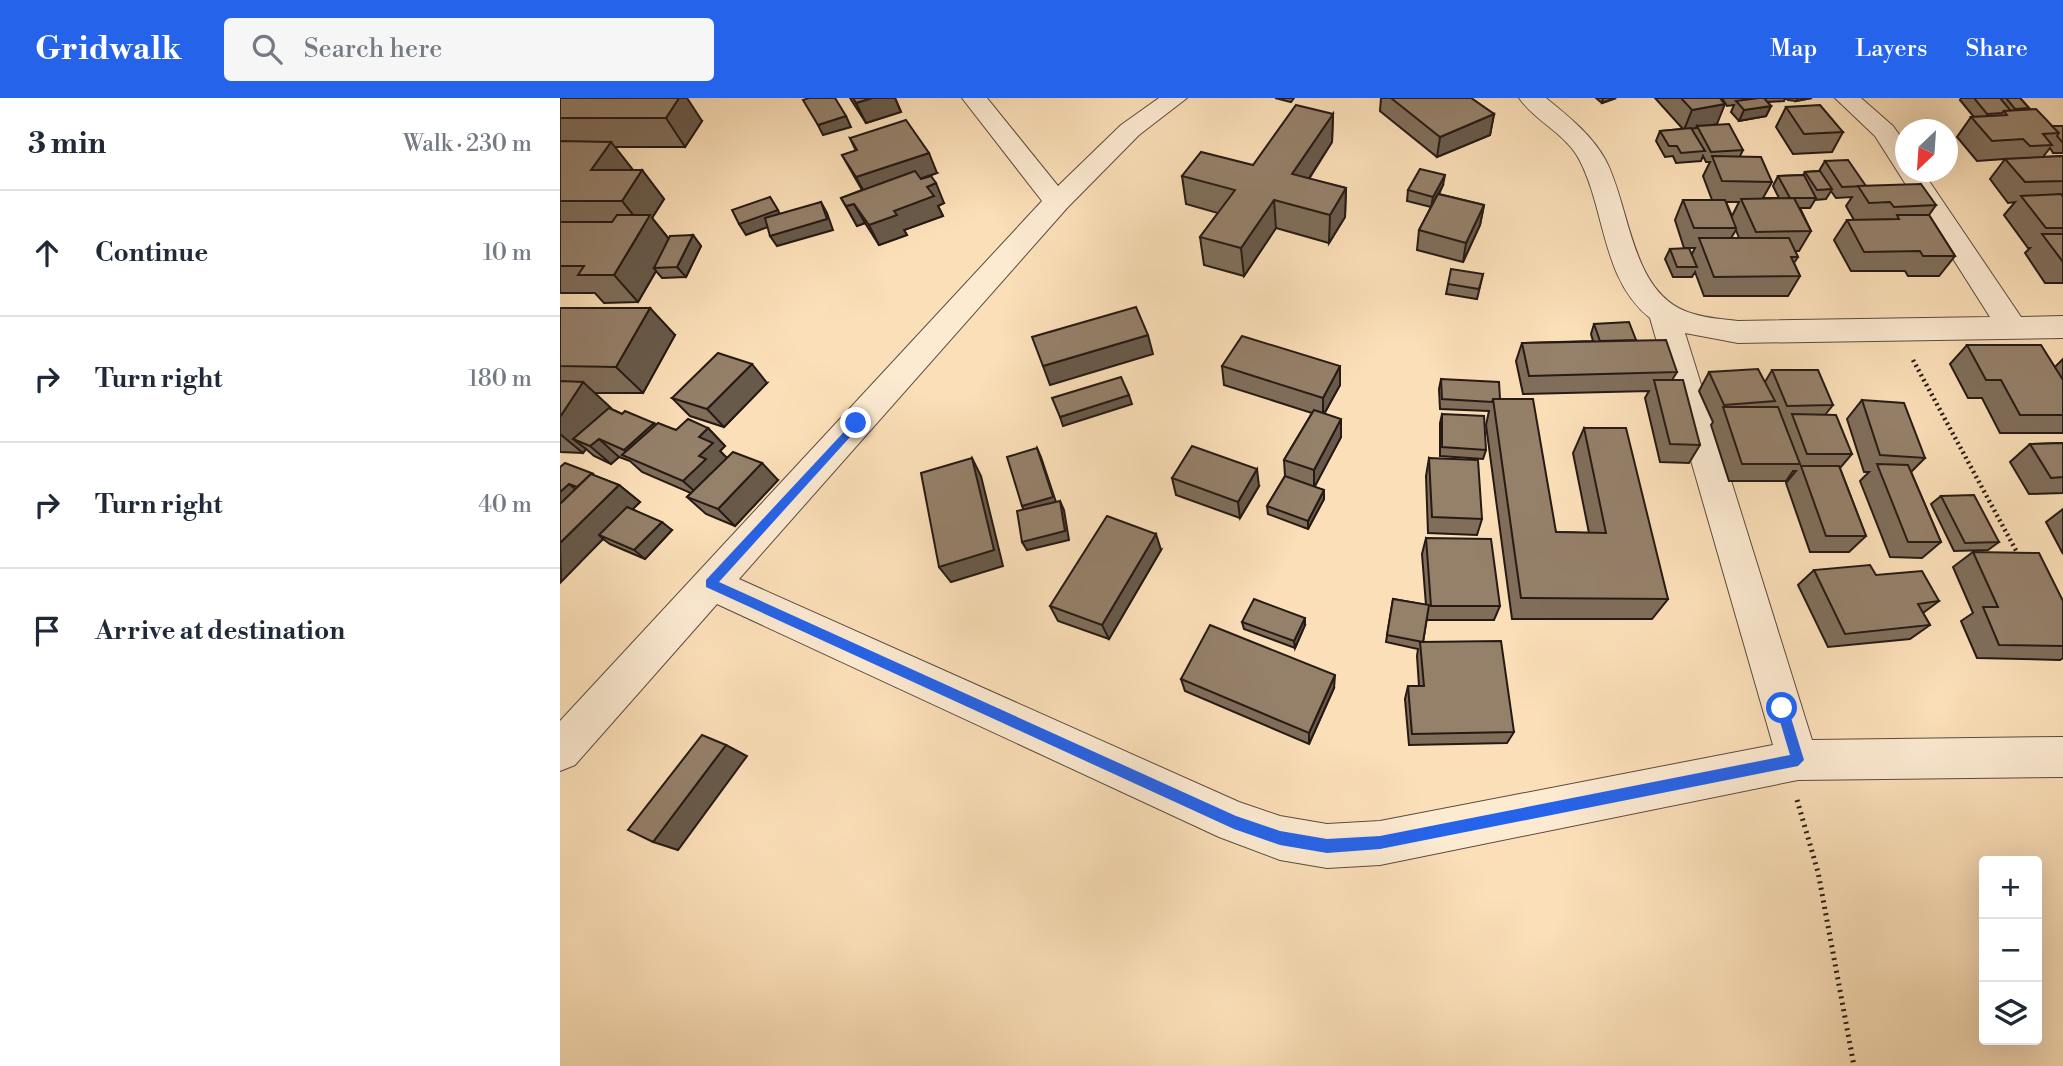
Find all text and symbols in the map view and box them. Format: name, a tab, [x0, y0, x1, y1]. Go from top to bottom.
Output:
search box	[224, 18, 714, 81]
text: Gridwalk	[35, 29, 182, 70]
icon: search	[248, 30, 286, 68]
text: Search here	[304, 33, 442, 65]
text: Map	[1770, 34, 1817, 64]
text: Layers	[1855, 34, 1927, 64]
text: Share	[1965, 34, 2028, 64]
north arrow	[1895, 119, 1958, 182]
text: 3 min	[28, 125, 106, 163]
text: Walk · 230 m	[403, 130, 532, 158]
icon: ahead	[28, 234, 66, 272]
text: Continue	[95, 237, 208, 269]
text: 10 m	[483, 239, 532, 267]
icon: right	[28, 360, 66, 398]
text: Turn right	[95, 363, 223, 395]
text: 180 m	[468, 365, 532, 393]
route end	[840, 407, 871, 438]
icon: right	[28, 486, 66, 524]
text: Turn right	[95, 489, 223, 521]
text: 40 m	[478, 491, 532, 519]
icon: arrive	[28, 612, 66, 650]
text: Arrive at destination	[95, 615, 345, 647]
route start	[1766, 692, 1797, 723]
map controls	[1979, 856, 2042, 1045]
button: +	[1979, 856, 2042, 919]
button: −	[1979, 919, 2042, 982]
button: layers	[1979, 982, 2042, 1045]

